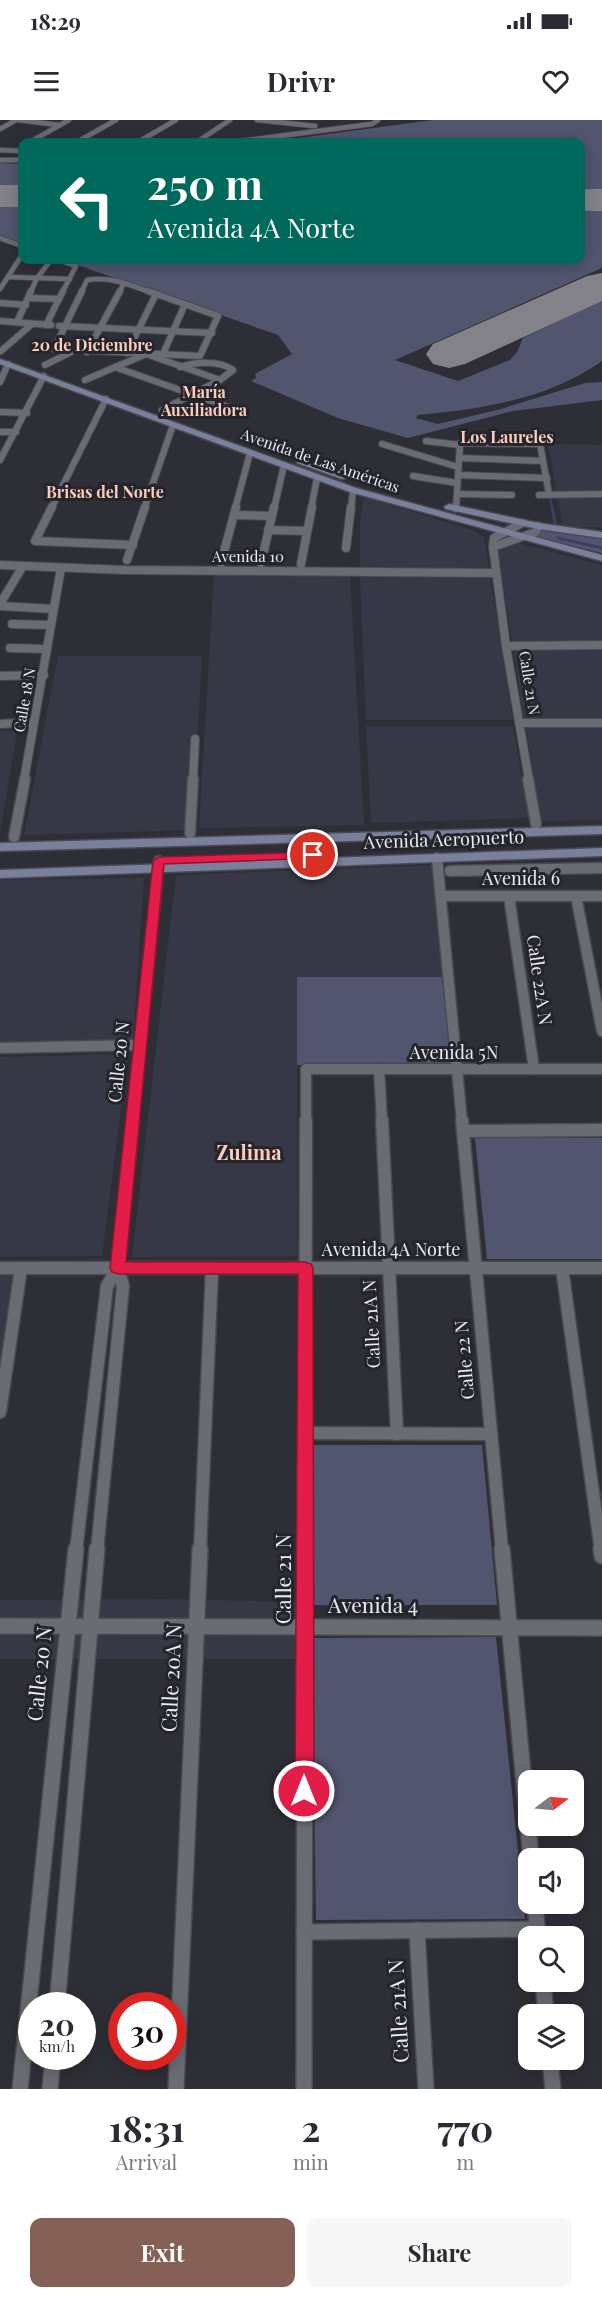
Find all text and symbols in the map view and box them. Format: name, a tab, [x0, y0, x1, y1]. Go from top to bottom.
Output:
text: 18:29	[30, 6, 81, 36]
text: Drivr	[267, 63, 335, 99]
icon: menu	[30, 65, 63, 98]
icon: heart	[539, 65, 572, 98]
text: 250 m	[147, 155, 263, 211]
icon: left	[48, 162, 126, 240]
text: Avenida 4A Norte	[147, 209, 355, 245]
district label: 20 de Diciembre	[31, 334, 153, 355]
district label: María Auxiliadora	[160, 381, 248, 420]
street label: Avenida de Las Américas	[237, 423, 402, 497]
district label: Los Laureles	[460, 426, 554, 447]
district label: Brisas del Norte	[46, 481, 164, 502]
street label: Avenida 10	[211, 546, 284, 566]
street label: Calle 21 N	[515, 649, 545, 717]
street label: Calle 18 N	[9, 666, 40, 734]
street label: Avenida Aeropuerto	[362, 824, 525, 854]
pin	[287, 829, 338, 880]
icon: arrive	[296, 838, 329, 871]
street label: Avenida 6	[481, 866, 560, 890]
street label: Calle 22A N	[522, 933, 558, 1027]
street label: Calle 20 N	[102, 1020, 134, 1104]
street label: Avenida 5N	[409, 1040, 499, 1064]
district label: Zulima	[217, 1138, 282, 1165]
street label: Avenida 4A Norte	[321, 1237, 460, 1261]
street label: Calle 21A N	[357, 1279, 385, 1369]
street label: Calle 22 N	[449, 1319, 479, 1401]
street label: Calle 21 N	[268, 1534, 296, 1624]
street label: Avenida 4	[327, 1590, 418, 1618]
street label: Calle 20A N	[153, 1623, 187, 1733]
street label: Calle 20 N	[19, 1625, 57, 1723]
position arrow	[272, 1759, 336, 1823]
north arrow	[518, 1770, 584, 1836]
map controls	[518, 1770, 584, 2070]
button: sound	[518, 1848, 584, 1914]
button: search	[518, 1926, 584, 1992]
street label: Calle 21A N	[380, 1958, 414, 2064]
speed limit sign: 30	[108, 1992, 186, 2070]
text: 20	[39, 2004, 75, 2044]
button: layers	[518, 2004, 584, 2070]
text: km/h	[39, 2036, 75, 2056]
text: 18:31	[109, 2103, 184, 2151]
text: 2	[301, 2103, 320, 2151]
text: 770	[437, 2103, 493, 2151]
text: Arrival	[116, 2148, 177, 2175]
text: min	[293, 2148, 329, 2175]
text: m	[456, 2148, 474, 2175]
button: Exit	[30, 2218, 295, 2287]
button: Share	[307, 2218, 572, 2287]

